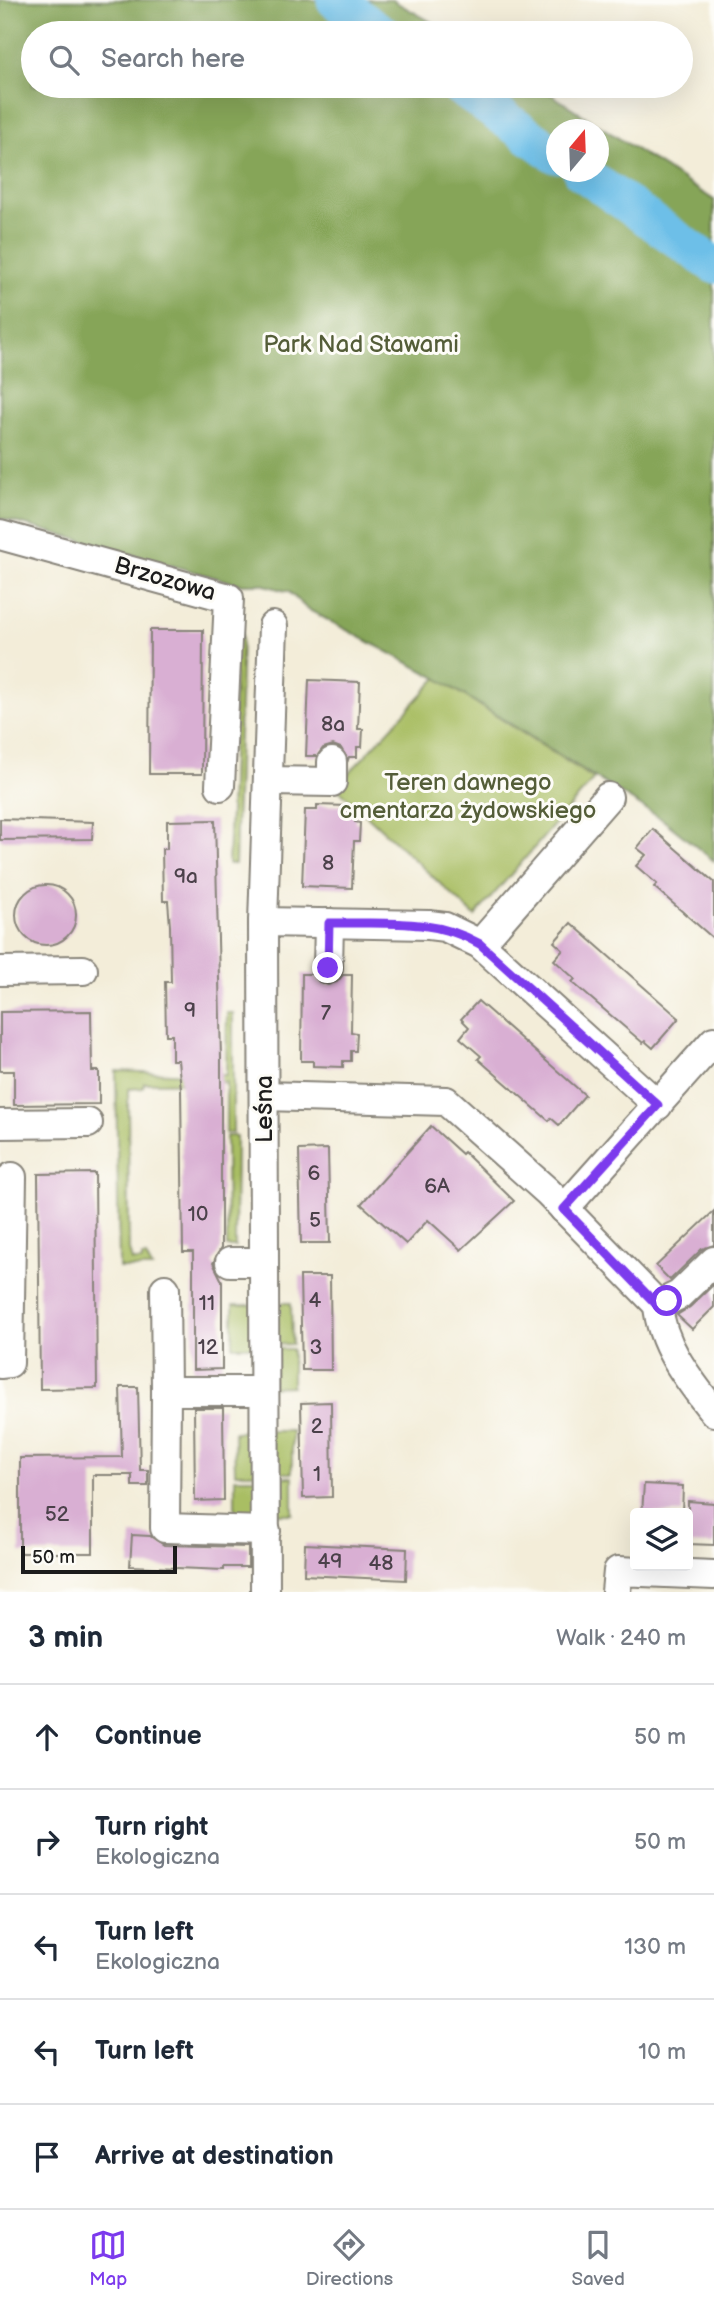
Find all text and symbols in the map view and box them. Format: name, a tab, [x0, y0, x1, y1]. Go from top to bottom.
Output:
search box	[21, 21, 693, 98]
icon: search	[45, 41, 83, 79]
text: Search here	[101, 44, 245, 75]
north arrow	[546, 119, 609, 182]
park label: Park Nad Stawami	[263, 330, 459, 359]
street label: Brzozowa	[111, 551, 219, 607]
house number: 8a	[321, 712, 345, 737]
park label: Teren dawnego cmentarza żydowskiego	[339, 768, 597, 825]
house number: 8	[322, 851, 334, 876]
house number: 9a	[174, 864, 198, 889]
route end	[312, 952, 343, 983]
house number: 9	[184, 998, 196, 1023]
house number: 7	[321, 1001, 332, 1026]
street label: Leśna	[250, 1075, 279, 1143]
house number: 6	[308, 1161, 321, 1186]
house number: 6A	[424, 1174, 450, 1199]
house number: 10	[188, 1202, 208, 1227]
house number: 5	[309, 1208, 321, 1233]
route start	[651, 1285, 682, 1316]
house number: 4	[309, 1288, 322, 1313]
house number: 11	[199, 1291, 215, 1316]
house number: 12	[198, 1335, 219, 1360]
house number: 3	[310, 1335, 322, 1360]
house number: 2	[311, 1414, 324, 1439]
house number: 1	[313, 1462, 321, 1487]
house number: 52	[45, 1502, 70, 1527]
map controls	[630, 1508, 693, 1571]
button: layers	[630, 1508, 693, 1571]
scale bar	[21, 1543, 177, 1575]
text: 50 m	[32, 1546, 75, 1569]
house number: 49	[318, 1549, 342, 1574]
house number: 48	[368, 1551, 394, 1576]
text: 3 min	[28, 1620, 103, 1656]
text: Walk · 240 m	[556, 1624, 686, 1652]
icon: ahead	[28, 1718, 66, 1756]
text: Continue	[95, 1721, 202, 1752]
text: 50 m	[634, 1723, 686, 1751]
text: Turn right	[95, 1812, 208, 1843]
icon: right	[28, 1823, 66, 1861]
text: 50 m	[634, 1828, 686, 1856]
text: Ekologiczna	[95, 1843, 220, 1871]
text: Turn left	[95, 1917, 194, 1948]
icon: left	[28, 1928, 66, 1966]
text: 130 m	[624, 1933, 686, 1961]
text: Ekologiczna	[95, 1948, 220, 1976]
icon: left	[28, 2033, 66, 2071]
text: Turn left	[95, 2036, 194, 2067]
text: 10 m	[638, 2038, 686, 2066]
icon: arrive	[28, 2138, 66, 2176]
text: Arrive at destination	[95, 2141, 334, 2172]
tab: Map	[89, 2226, 127, 2291]
tab: Directions	[306, 2226, 393, 2291]
tab: Saved	[571, 2226, 625, 2291]

